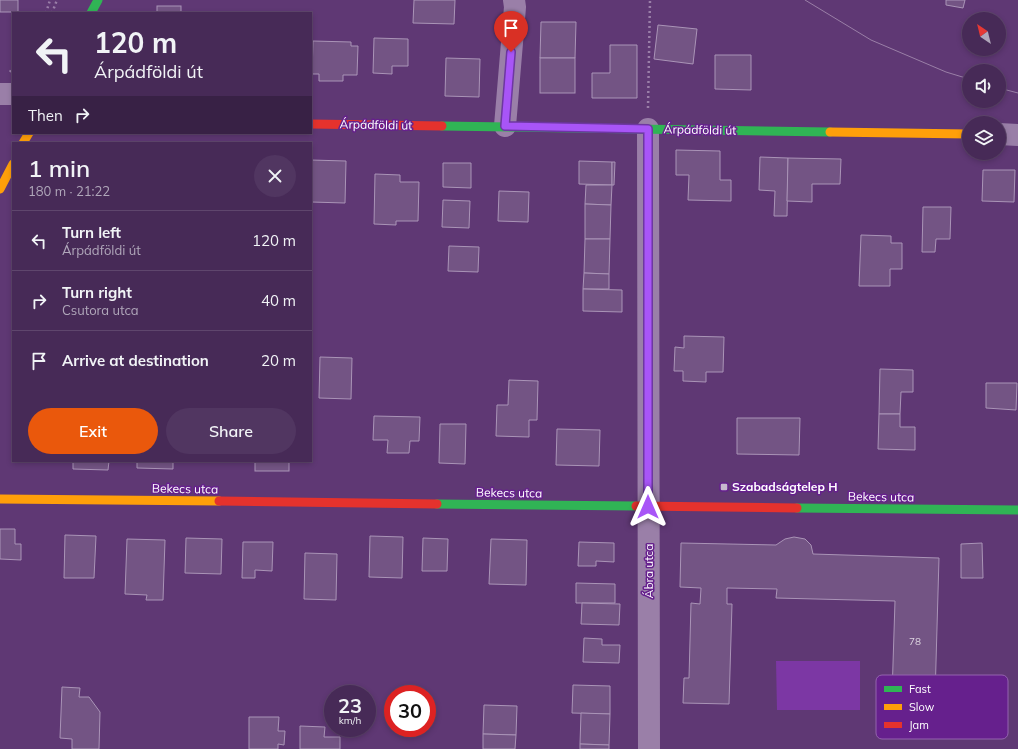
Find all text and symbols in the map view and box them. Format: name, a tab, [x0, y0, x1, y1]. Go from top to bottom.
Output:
pin	[494, 11, 528, 52]
north arrow	[962, 12, 1006, 56]
map controls	[962, 12, 1006, 160]
icon: arrive	[500, 17, 522, 39]
text: 120 m	[94, 25, 177, 60]
icon: left	[28, 28, 80, 80]
text: Árpádföldi út	[94, 60, 203, 83]
button: sound	[962, 64, 1006, 108]
icon: right	[71, 104, 93, 126]
text: Then	[28, 106, 63, 125]
street label: Árpádföldi út	[340, 116, 412, 133]
button: layers	[962, 116, 1006, 160]
street label: Árpádföldi út	[664, 121, 736, 138]
text: 1 min	[28, 153, 90, 183]
button: close	[254, 155, 296, 197]
text: 180 m · 21:22	[28, 183, 110, 199]
text: Turn left	[62, 223, 121, 242]
icon: left	[28, 230, 50, 252]
text: 120 m	[252, 231, 296, 250]
text: Árpádföldi út	[62, 242, 141, 258]
text: Turn right	[62, 283, 132, 302]
icon: right	[28, 290, 50, 312]
text: 40 m	[261, 291, 296, 310]
text: Csutora utca	[62, 302, 139, 318]
icon: arrive	[28, 350, 50, 372]
text: Arrive at destination	[62, 351, 209, 370]
text: 20 m	[261, 351, 296, 370]
button: Exit	[28, 408, 158, 454]
button: Share	[166, 408, 296, 454]
place label: Szabadságtelep H	[732, 479, 837, 494]
street label: Bekecs utca	[152, 480, 218, 497]
marker: Szabadságtelep H	[719, 482, 729, 492]
street label: Bekecs utca	[476, 484, 542, 501]
position arrow	[627, 486, 669, 528]
street label: Bekecs utca	[848, 488, 914, 505]
street label: Ábra utca	[641, 544, 656, 598]
house number: 78	[909, 635, 921, 648]
legend	[876, 675, 1008, 739]
text: Fast	[909, 682, 931, 696]
speed limit sign: 30	[384, 685, 436, 737]
text: 23	[338, 693, 362, 718]
text: Slow	[909, 700, 935, 714]
text: km/h	[339, 714, 361, 727]
text: Jam	[909, 718, 929, 732]

